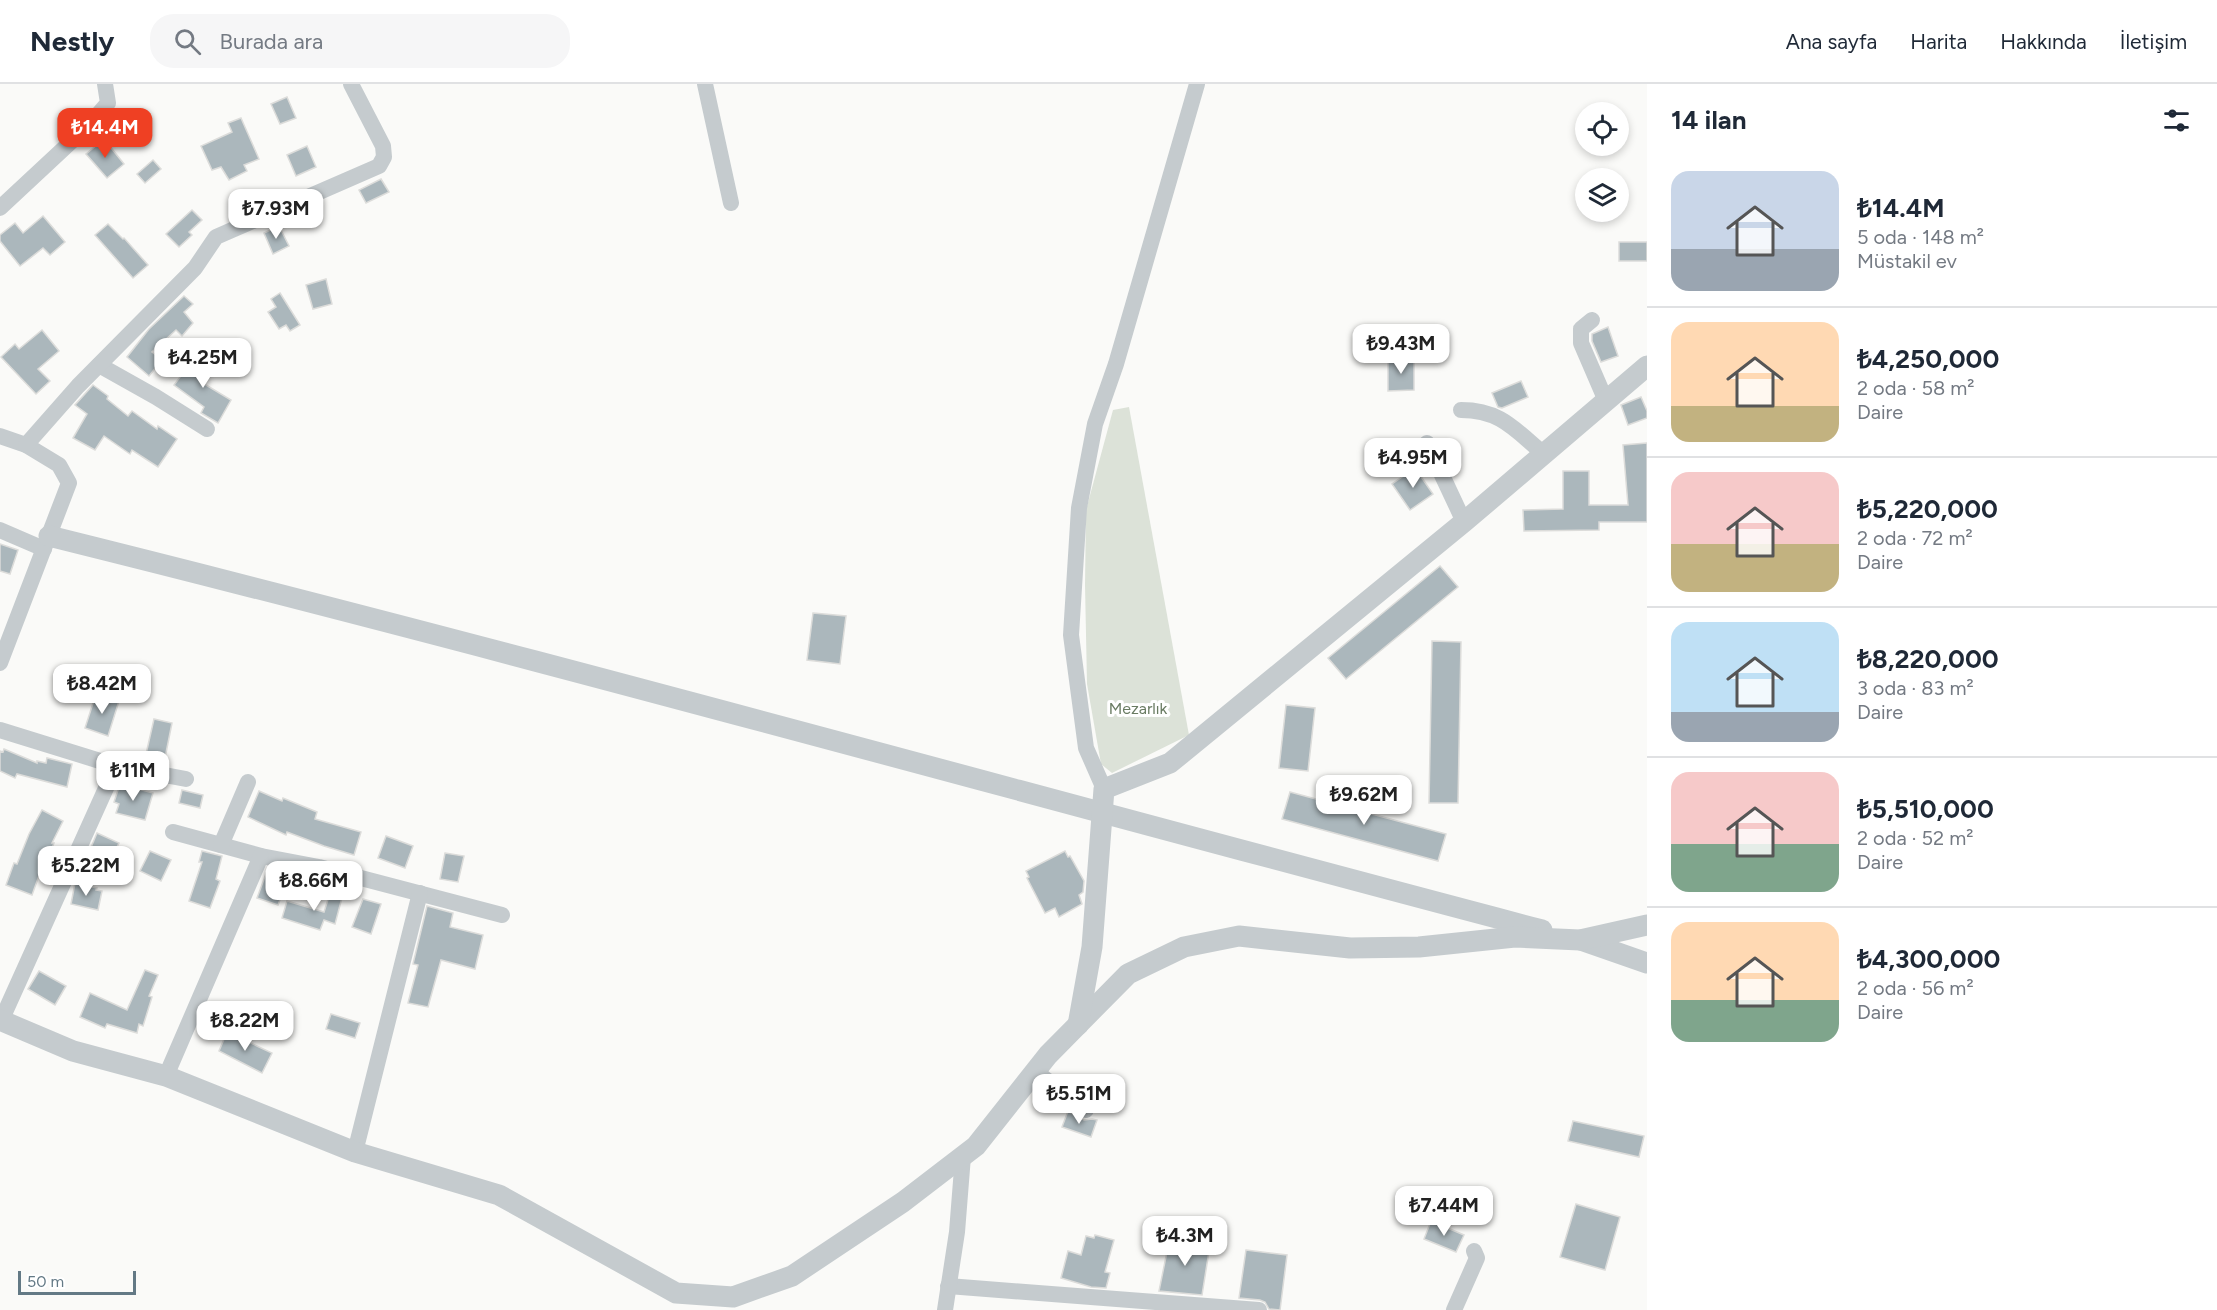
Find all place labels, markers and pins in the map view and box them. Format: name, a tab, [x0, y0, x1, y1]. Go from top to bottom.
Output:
pin: ₺14.4M	[56, 108, 154, 159]
pin: ₺7.93M	[227, 189, 325, 240]
pin: ₺9.43M	[1352, 324, 1450, 375]
pin: ₺4.25M	[154, 338, 252, 389]
pin: ₺4.95M	[1364, 438, 1462, 489]
pin: ₺8.42M	[53, 664, 151, 715]
pin: ₺11M	[97, 751, 169, 802]
pin: ₺9.62M	[1315, 775, 1413, 826]
pin: ₺5.22M	[37, 846, 135, 897]
pin: ₺8.66M	[265, 861, 363, 912]
pin: ₺8.22M	[196, 1001, 294, 1052]
pin: ₺5.51M	[1030, 1074, 1128, 1125]
pin: ₺7.44M	[1395, 1186, 1493, 1237]
pin: ₺4.3M	[1143, 1216, 1227, 1267]

